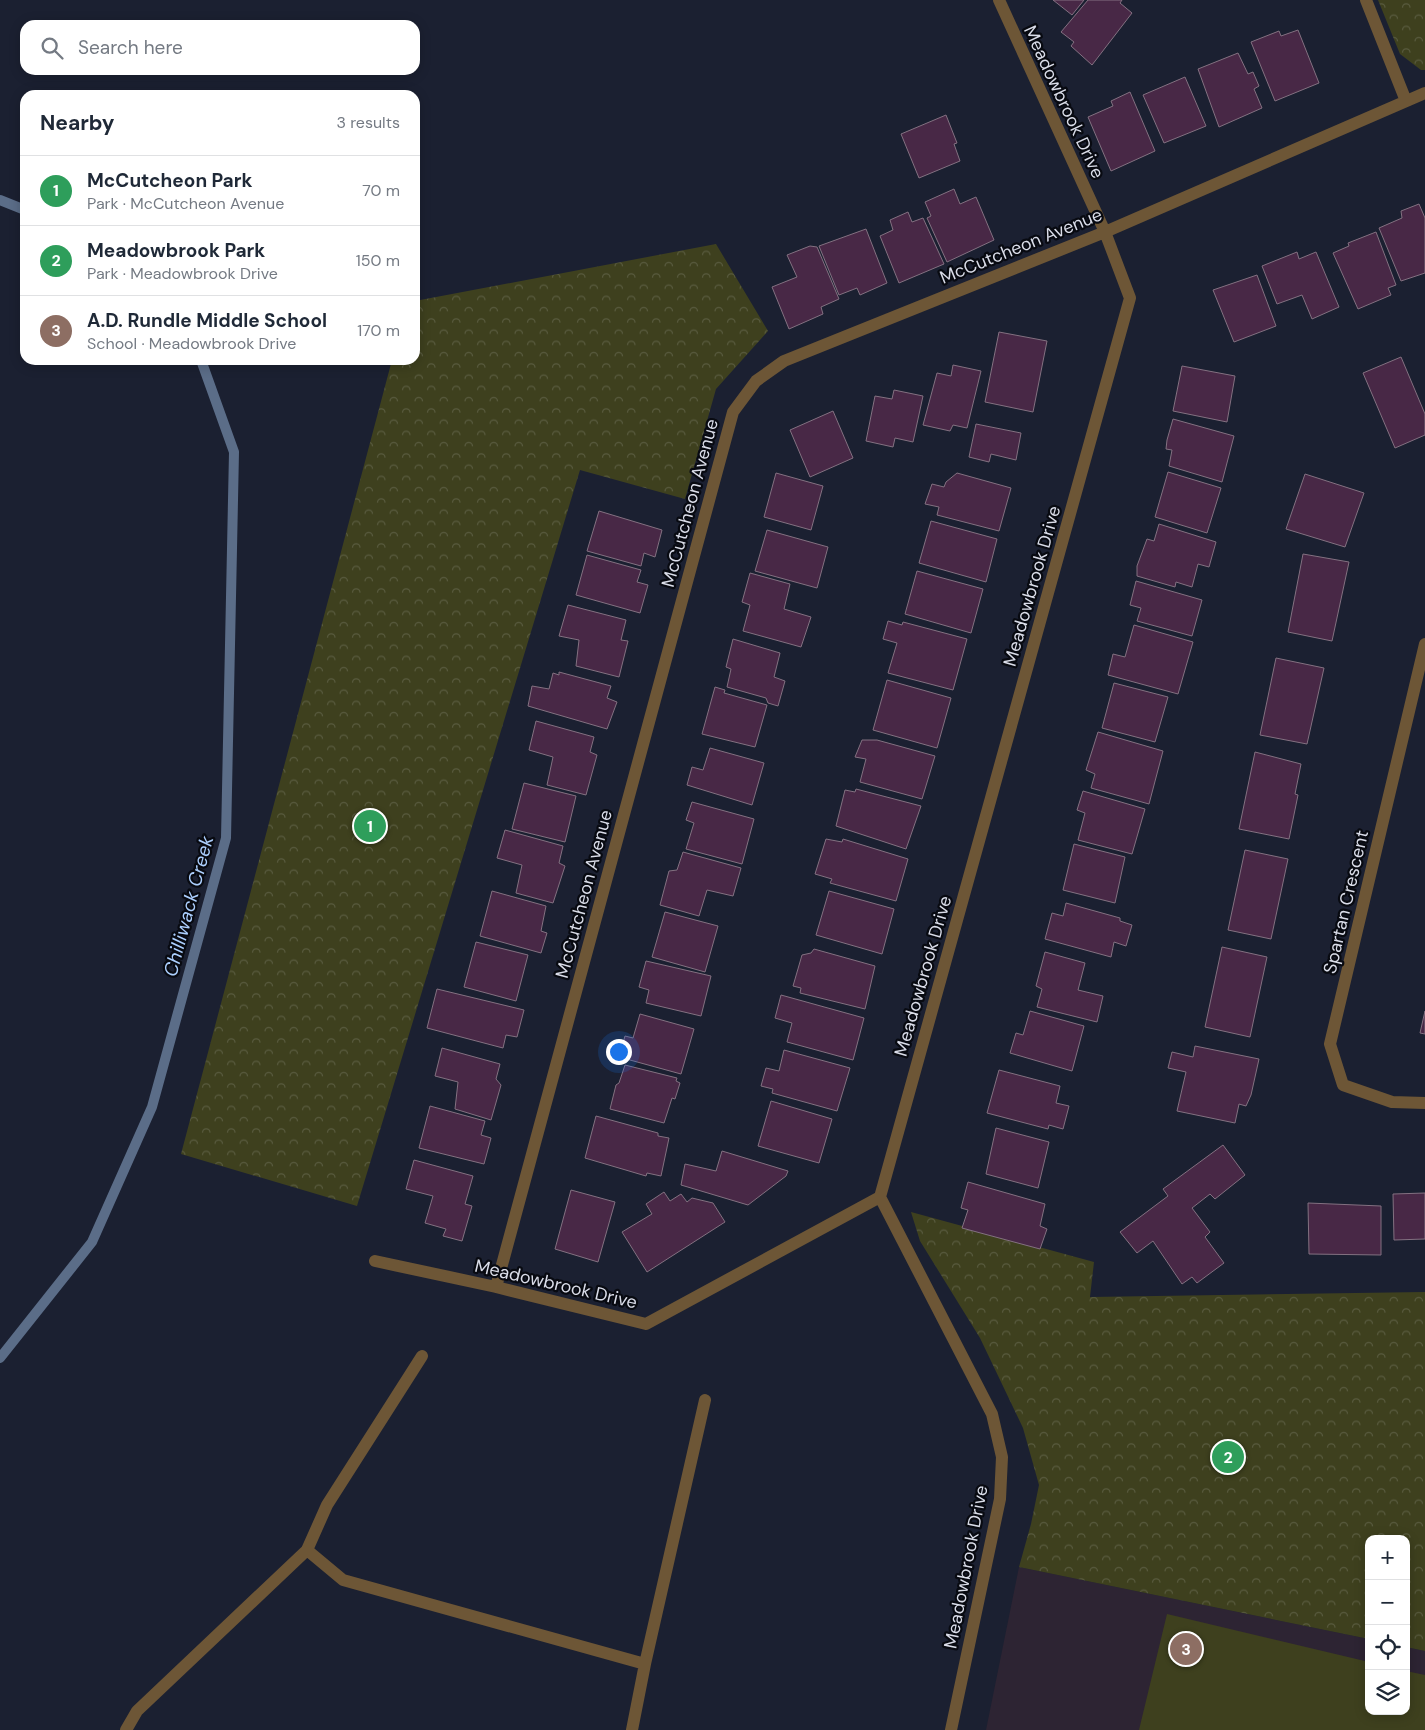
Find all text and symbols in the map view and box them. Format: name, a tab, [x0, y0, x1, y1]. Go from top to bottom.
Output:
search box	[20, 20, 420, 75]
street label: Meadowbrook Drive	[1018, 22, 1110, 182]
icon: search	[38, 34, 66, 62]
text: Search here	[78, 35, 183, 60]
text: Nearby	[40, 109, 114, 137]
text: 3 results	[337, 112, 400, 133]
text: McCutcheon Park	[87, 168, 253, 193]
text: 1	[53, 180, 59, 201]
text: 70 m	[362, 180, 400, 201]
text: Park · McCutcheon Avenue	[87, 193, 284, 214]
street label: McCutcheon Avenue	[936, 202, 1106, 290]
text: Meadowbrook Park	[87, 238, 265, 263]
text: 2	[51, 250, 61, 271]
text: 150 m	[356, 250, 400, 271]
text: Park · Meadowbrook Drive	[87, 263, 278, 284]
text: A.D. Rundle Middle School	[87, 308, 327, 333]
text: 3	[51, 320, 61, 341]
text: 170 m	[357, 320, 400, 341]
text: School · Meadowbrook Drive	[87, 333, 296, 354]
street label: McCutcheon Avenue	[656, 416, 724, 590]
street label: Meadowbrook Drive	[998, 503, 1066, 669]
pin: 1	[354, 807, 386, 845]
street label: McCutcheon Avenue	[550, 807, 618, 981]
street label: Spartan Crescent	[1318, 828, 1374, 976]
water label: Chilliwack Creek	[158, 833, 219, 979]
street label: Meadowbrook Drive	[889, 893, 957, 1059]
your location	[606, 1039, 632, 1065]
street label: Meadowbrook Drive	[472, 1254, 640, 1314]
pin: 2	[1212, 1438, 1244, 1476]
street label: Meadowbrook Drive	[938, 1483, 994, 1651]
map controls	[1365, 1535, 1410, 1715]
button: +	[1365, 1535, 1410, 1580]
button: −	[1365, 1580, 1410, 1625]
button: locate	[1365, 1625, 1410, 1670]
pin: 3	[1170, 1630, 1202, 1668]
button: layers	[1365, 1670, 1410, 1715]

